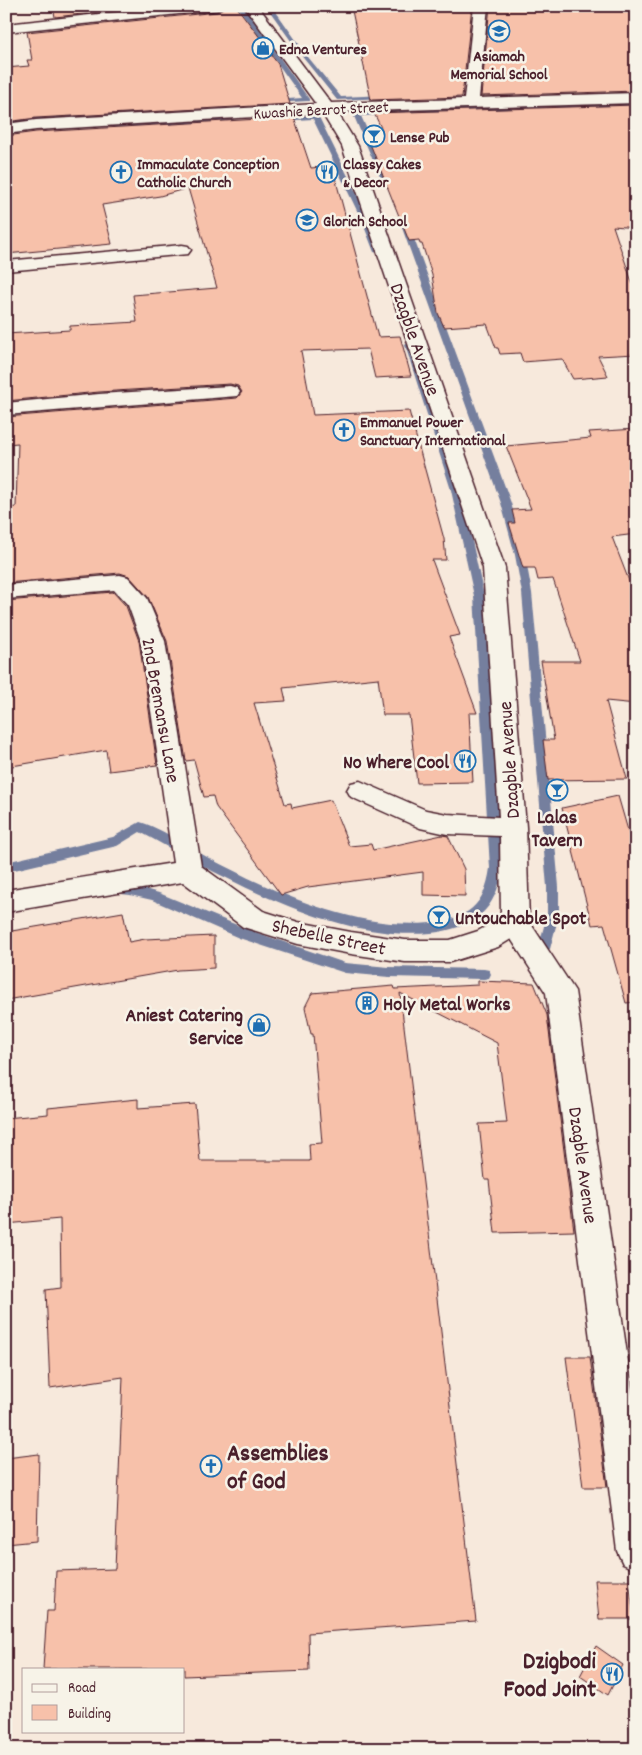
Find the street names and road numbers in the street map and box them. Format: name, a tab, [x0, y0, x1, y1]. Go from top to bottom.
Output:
street label: Kwashie Bezrot Street	[253, 96, 389, 127]
street label: Dzagble Avenue	[381, 280, 446, 400]
street label: 2nd Bremansu Lane	[132, 636, 186, 786]
street label: Dzagble Avenue	[493, 700, 529, 819]
street label: Shebelle Street	[269, 913, 388, 965]
street label: Dzagble Avenue	[559, 1105, 603, 1226]

